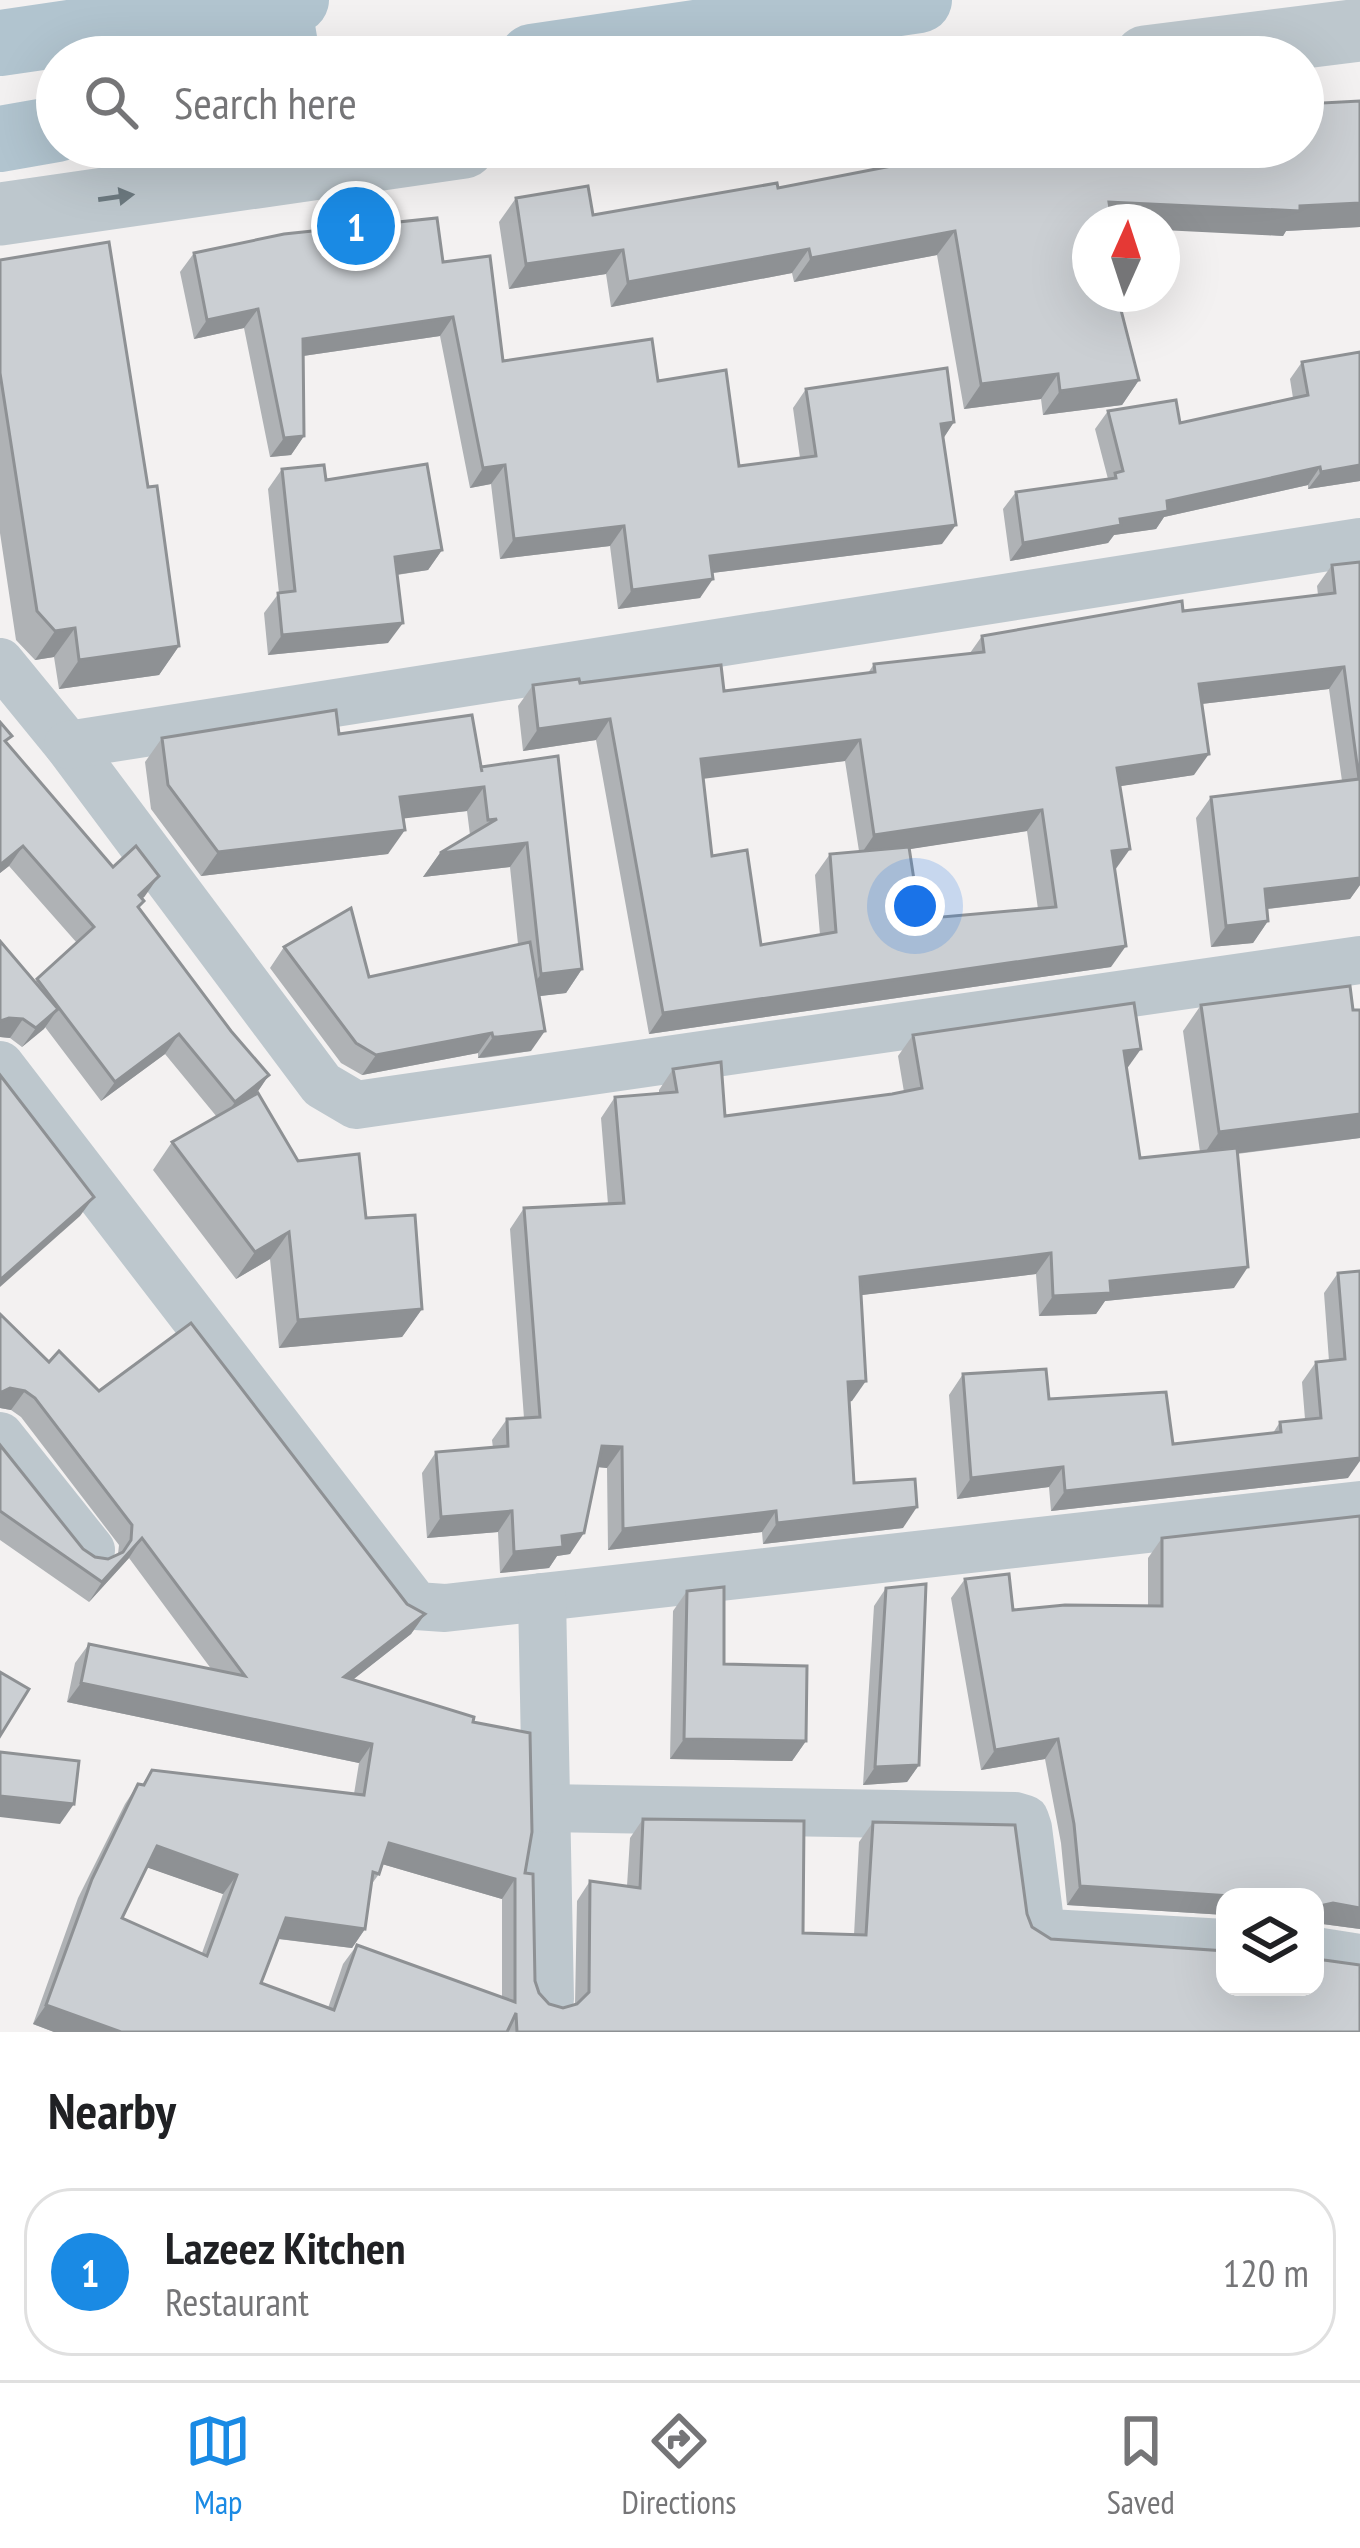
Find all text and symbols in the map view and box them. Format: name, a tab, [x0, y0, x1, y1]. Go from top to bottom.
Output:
search box	[36, 36, 1324, 168]
icon: search	[78, 69, 144, 135]
text: Search here	[174, 73, 357, 131]
pin: 1	[317, 181, 395, 271]
one-way arrow	[98, 187, 135, 206]
north arrow	[1072, 204, 1180, 312]
your location	[885, 876, 945, 936]
map controls	[1216, 1888, 1324, 1996]
button: layers	[1216, 1888, 1324, 1996]
text: Nearby	[48, 2077, 176, 2143]
text: Lazeez Kitchen	[165, 2218, 405, 2276]
text: 1	[81, 2247, 99, 2298]
text: 120 m	[1223, 2247, 1309, 2298]
text: Restaurant	[165, 2276, 309, 2327]
tab: Map	[185, 2408, 251, 2523]
tab: Directions	[622, 2408, 736, 2523]
tab: Saved	[1107, 2408, 1175, 2523]

